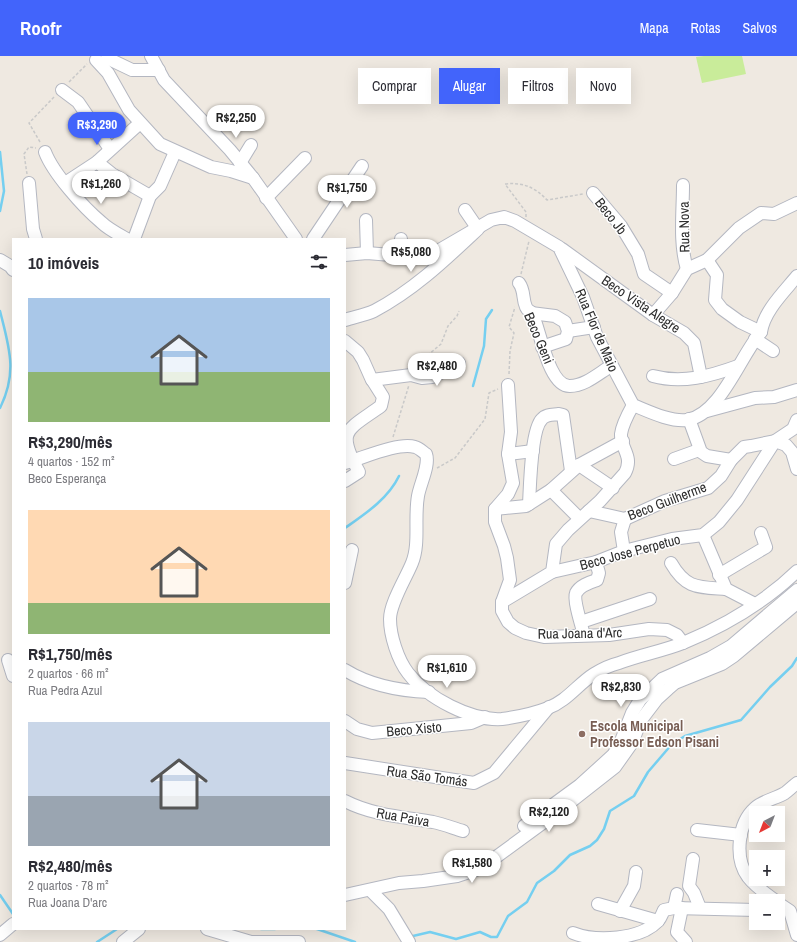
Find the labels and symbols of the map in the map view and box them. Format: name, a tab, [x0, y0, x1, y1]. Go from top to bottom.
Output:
pin: R$2,250	[199, 105, 273, 139]
pin: R$3,290	[60, 112, 134, 146]
pin: R$1,260	[64, 171, 138, 205]
pin: R$1,750	[310, 175, 384, 209]
street label: Beco Jb	[591, 194, 631, 238]
street label: Rua Nova	[675, 201, 693, 253]
pin: R$5,080	[374, 239, 448, 273]
street label: Beco Vista Alegre	[598, 271, 684, 337]
street label: Rua Flor de Maio	[571, 286, 623, 374]
street label: Beco Geni	[520, 310, 558, 366]
pin: R$2,480	[400, 353, 474, 387]
street label: Beco Guilherme	[625, 478, 709, 524]
street label: Beco Jose Perpetuo	[578, 530, 682, 574]
street label: Rua Joana d'Arc	[538, 623, 623, 643]
pin: R$1,610	[410, 655, 484, 689]
pin: R$2,830	[584, 674, 658, 708]
place label: Escola Municipal Professor Edson Pisani	[590, 717, 719, 751]
street label: Beco Xisto	[386, 718, 442, 740]
marker: Escola Municipal Professor Edson Pisani	[577, 729, 587, 739]
street label: Rua São Tomás	[385, 761, 469, 791]
pin: R$2,120	[512, 799, 586, 833]
street label: Rua Paiva	[375, 803, 432, 831]
north arrow	[749, 806, 785, 842]
pin: R$1,580	[435, 850, 509, 884]

